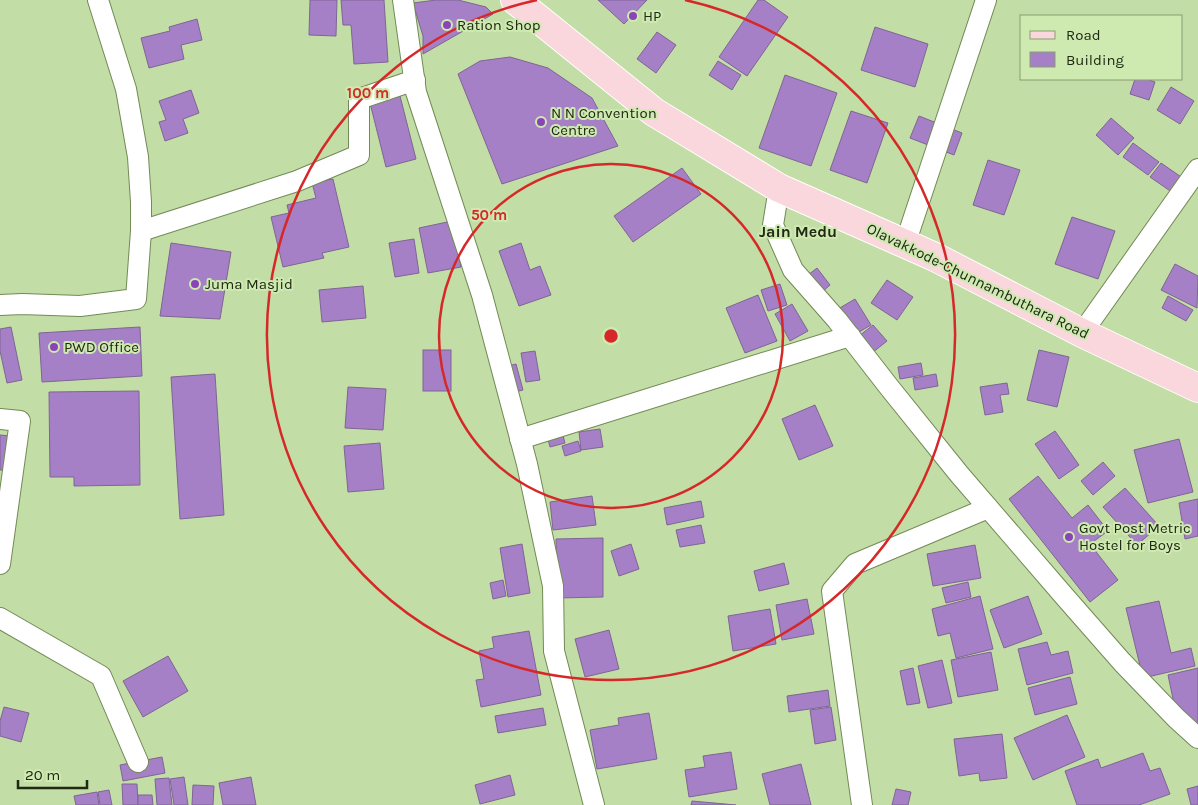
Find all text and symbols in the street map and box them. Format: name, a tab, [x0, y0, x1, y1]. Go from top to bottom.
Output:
place label: HP	[643, 7, 661, 25]
marker: HP	[627, 10, 639, 22]
legend	[1020, 15, 1183, 80]
place label: Ration Shop	[457, 16, 540, 34]
marker: Ration Shop	[441, 19, 453, 31]
text: Road	[1066, 26, 1101, 44]
text: Building	[1066, 51, 1124, 69]
text: 100 m	[347, 84, 389, 102]
place label: N N Convention Centre	[551, 104, 657, 139]
marker: N N Convention Centre	[535, 116, 547, 128]
text: 50 m	[471, 206, 507, 224]
street label: Olavakkode-Chunnambuthara Road	[864, 219, 1092, 343]
district label: Jain Medu	[759, 222, 837, 241]
place label: Juma Masjid	[205, 275, 293, 293]
marker: Juma Masjid	[189, 278, 201, 290]
centre of rings	[602, 327, 620, 345]
place label: PWD Office	[64, 338, 139, 356]
marker: PWD Office	[48, 341, 60, 353]
place label: Govt Post Metric Hostel for Boys	[1079, 519, 1191, 554]
marker: Govt Post Metric Hostel for Boys	[1063, 531, 1075, 543]
scale bar	[18, 758, 86, 790]
text: 20 m	[25, 766, 60, 784]

